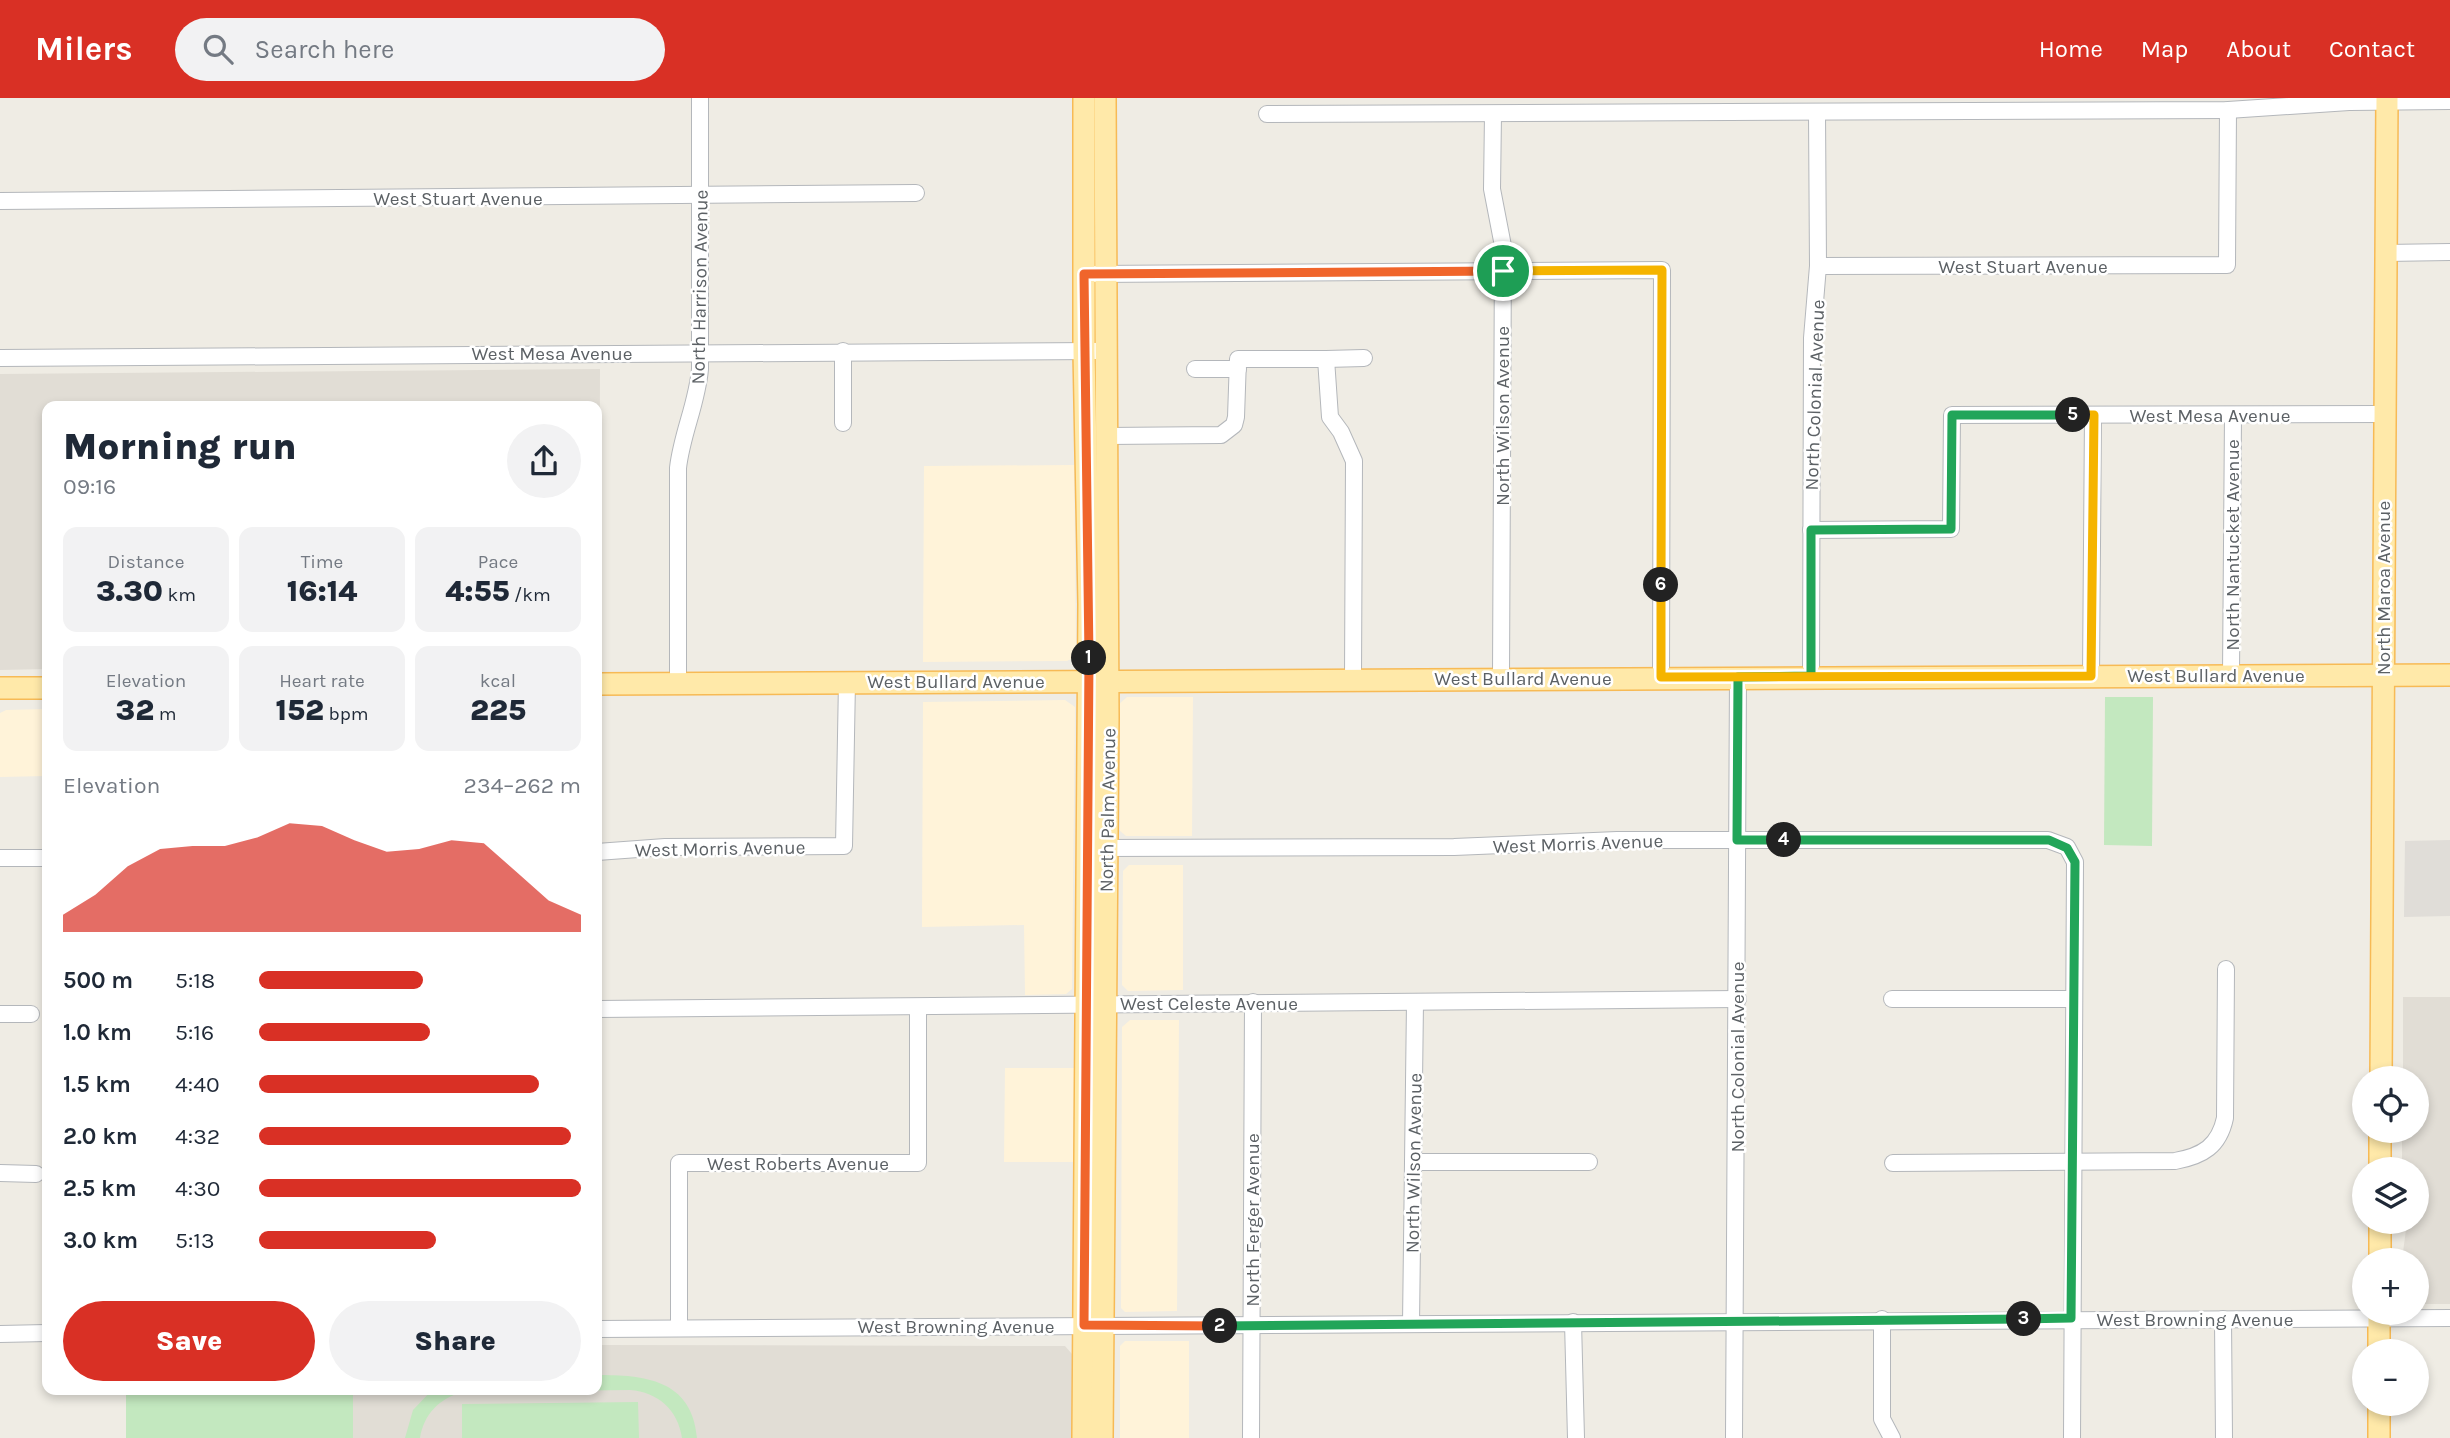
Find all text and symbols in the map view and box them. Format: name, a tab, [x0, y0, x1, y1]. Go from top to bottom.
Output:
search box	[175, 18, 665, 81]
text: Milers	[35, 30, 133, 68]
icon: search	[199, 30, 237, 68]
text: Search here	[255, 34, 394, 65]
text: Home	[2039, 35, 2103, 63]
text: Map	[2141, 35, 2188, 63]
text: About	[2226, 35, 2291, 63]
text: Contact	[2329, 35, 2415, 63]
street label: West Stuart Avenue	[373, 188, 543, 210]
street label: North Harrison Avenue	[687, 189, 713, 385]
pin	[1473, 241, 1533, 301]
icon: arrive	[1484, 252, 1522, 290]
street label: West Stuart Avenue	[1938, 256, 2108, 278]
street label: North Colonial Avenue	[1801, 299, 1829, 491]
street label: North Wilson Avenue	[1492, 326, 1514, 506]
street label: West Mesa Avenue	[471, 343, 633, 365]
pin: 5	[2056, 398, 2090, 432]
text: 5	[2067, 403, 2078, 425]
street label: West Mesa Avenue	[2129, 405, 2291, 427]
text: Morning run	[63, 424, 297, 469]
button: share	[507, 424, 581, 498]
street label: North Nantucket Avenue	[2222, 439, 2244, 651]
text: 09:16	[63, 473, 116, 500]
street label: North Maroa Avenue	[2373, 501, 2395, 675]
text: Distance	[108, 551, 184, 573]
text: Time	[301, 551, 343, 573]
text: Pace	[478, 551, 518, 573]
pin: 6	[1644, 568, 1678, 602]
text: 3.30	[96, 573, 163, 609]
text: 16:14	[287, 573, 357, 609]
text: 4:55	[445, 573, 510, 609]
text: 6	[1655, 573, 1666, 595]
text: km	[163, 584, 196, 606]
text: /km	[510, 584, 551, 606]
pin: 1	[1072, 640, 1106, 676]
text: 1	[1085, 646, 1092, 668]
street label: West Bullard Avenue	[2127, 665, 2305, 687]
street label: West Bullard Avenue	[1434, 668, 1612, 690]
text: Elevation	[106, 670, 186, 692]
text: Heart rate	[279, 670, 365, 692]
text: kcal	[480, 670, 516, 692]
street label: West Bullard Avenue	[867, 671, 1045, 693]
text: 32	[116, 692, 154, 728]
text: 152	[275, 692, 324, 728]
text: 225	[470, 692, 526, 728]
text: m	[154, 703, 176, 725]
text: bpm	[324, 703, 369, 725]
street label: North Palm Avenue	[1096, 728, 1120, 892]
text: Elevation	[63, 772, 160, 799]
text: 234–262 m	[464, 772, 581, 799]
pin: 4	[1766, 822, 1802, 858]
text: 4	[1778, 828, 1789, 850]
street label: West Morris Avenue	[1492, 830, 1664, 858]
street label: West Morris Avenue	[634, 837, 806, 861]
street label: North Colonial Avenue	[1727, 961, 1749, 1153]
text: 500 m	[63, 967, 133, 994]
text: 5:18	[175, 967, 215, 994]
street label: West Celeste Avenue	[1120, 993, 1298, 1015]
text: 1.0 km	[63, 1019, 132, 1046]
text: 5:16	[175, 1019, 214, 1046]
map controls	[2352, 1066, 2429, 1416]
button: locate	[2352, 1066, 2429, 1143]
text: 1.5 km	[63, 1071, 131, 1098]
text: 4:40	[175, 1071, 220, 1098]
street label: North Wilson Avenue	[1401, 1073, 1427, 1253]
text: 2.0 km	[63, 1123, 138, 1150]
text: 4:32	[175, 1123, 220, 1150]
street label: North Ferger Avenue	[1242, 1133, 1264, 1307]
street label: West Roberts Avenue	[707, 1153, 889, 1175]
button: layers	[2352, 1157, 2429, 1234]
text: 2.5 km	[63, 1175, 137, 1202]
text: 4:30	[175, 1175, 220, 1202]
text: 3.0 km	[63, 1227, 138, 1254]
text: 5:13	[175, 1227, 214, 1254]
button: +	[2352, 1248, 2429, 1325]
button: Save	[63, 1301, 315, 1381]
button: Share	[329, 1301, 581, 1381]
pin: 3	[2007, 1302, 2042, 1336]
text: 3	[2018, 1307, 2029, 1329]
pin: 2	[1202, 1308, 1238, 1344]
street label: West Browning Avenue	[2097, 1309, 2293, 1331]
text: 2	[1214, 1314, 1225, 1336]
street label: West Browning Avenue	[858, 1316, 1054, 1338]
button: −	[2352, 1339, 2429, 1416]

